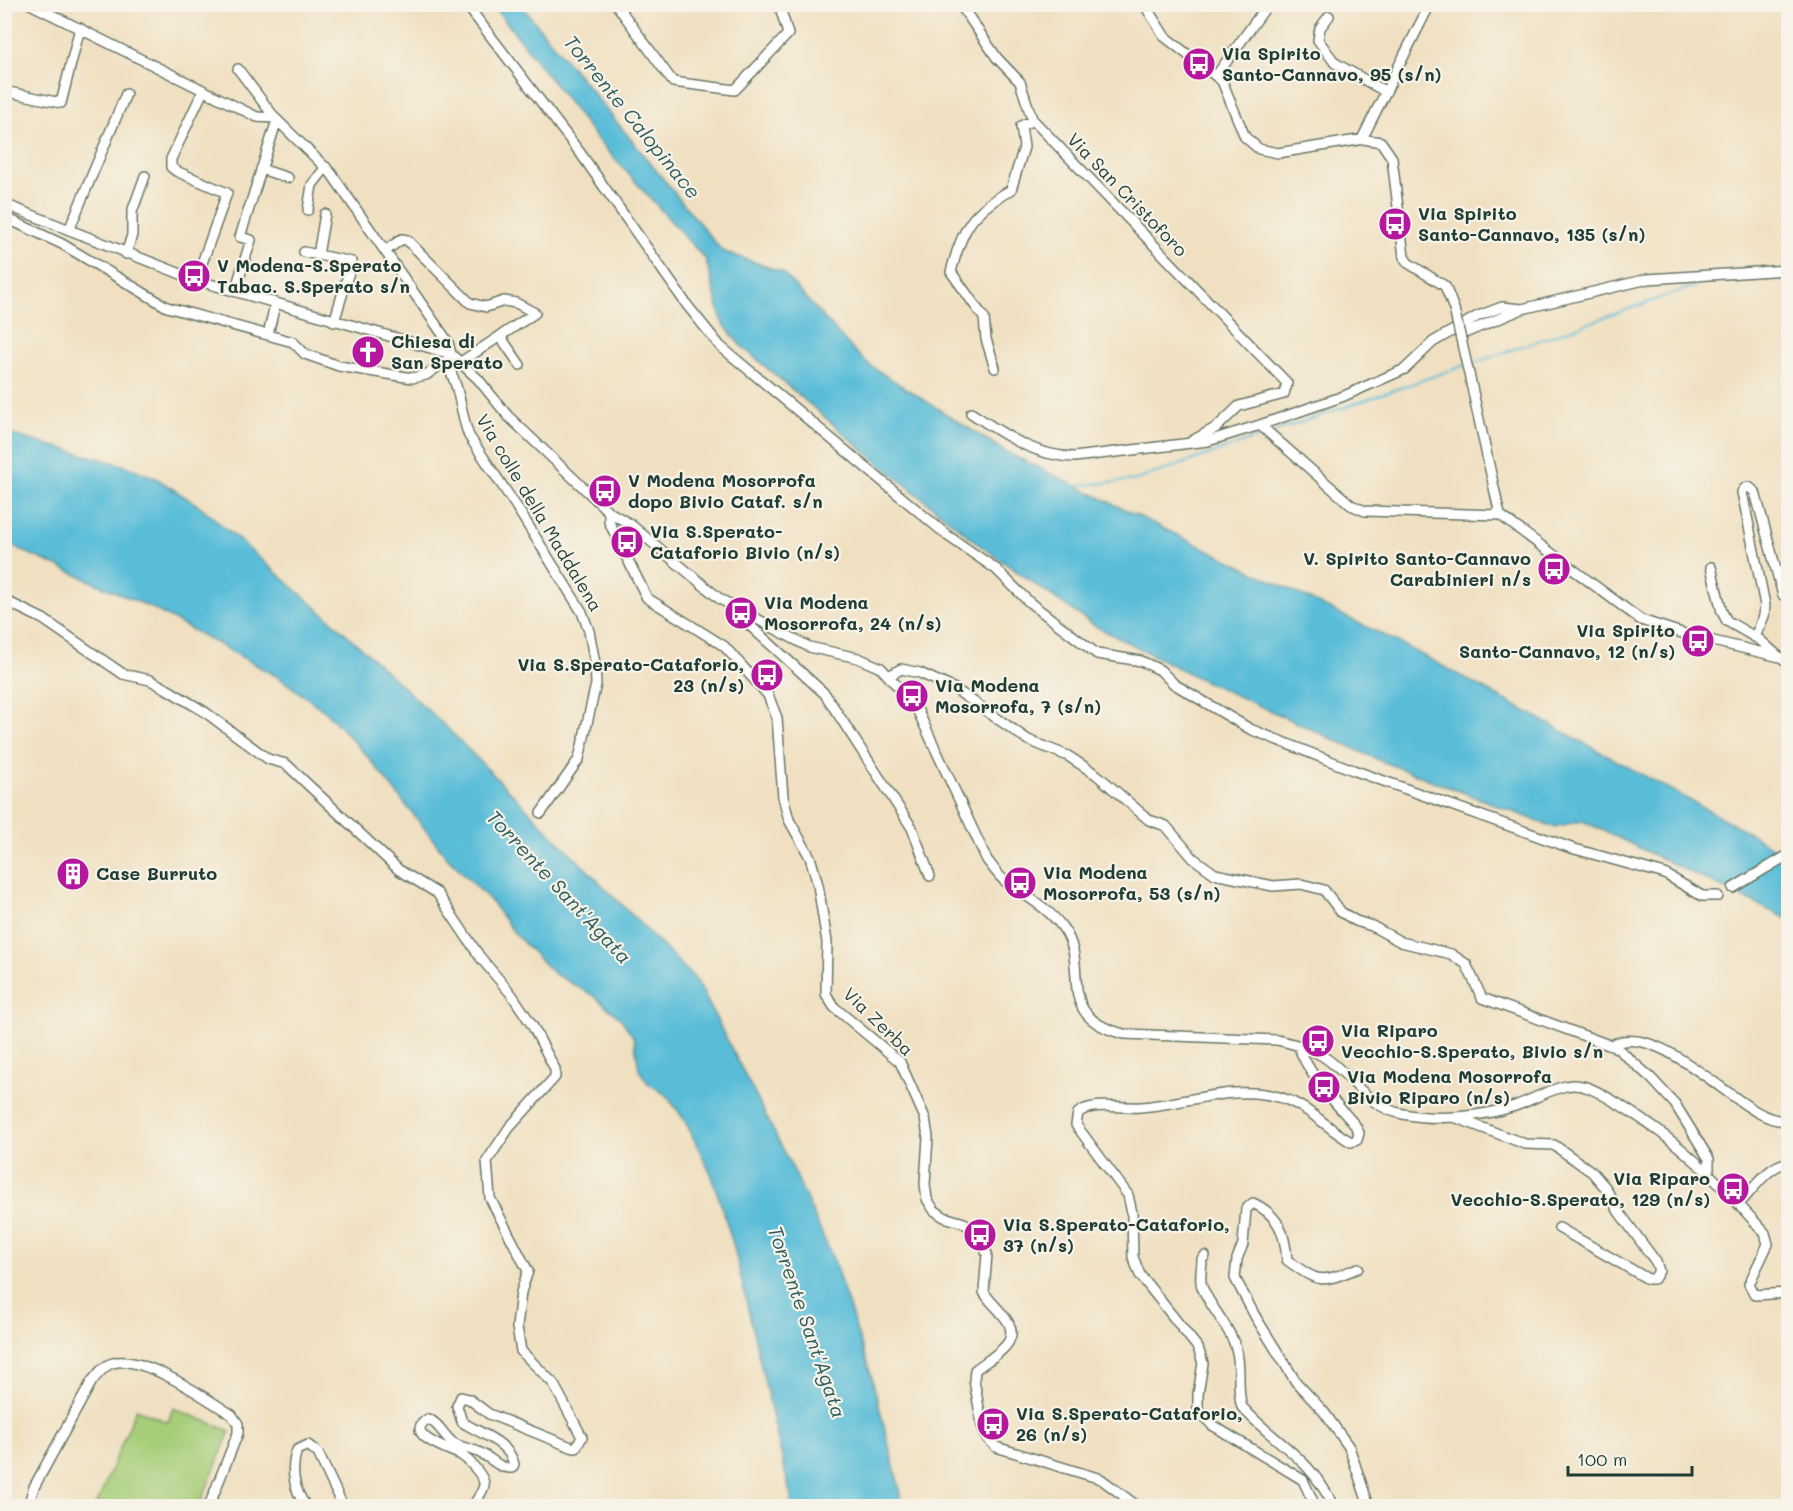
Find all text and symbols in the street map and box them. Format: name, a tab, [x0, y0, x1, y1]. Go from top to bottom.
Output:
water label: Torrente Calopinace	[559, 29, 707, 204]
place label: Via Spirito Santo-Cannavo, 95 (s/n)	[1222, 41, 1441, 86]
bus stop icon: Via Spirito Santo-Cannavo, 95 (s/n)	[1181, 46, 1217, 82]
street label: Via San Cristoforo	[1062, 127, 1193, 262]
place label: Via Spirito Santo-Cannavo, 135 (s/n)	[1418, 201, 1645, 246]
bus stop icon: Via Spirito Santo-Cannavo, 135 (s/n)	[1377, 206, 1413, 242]
place label: V Modena-S.Sperato Tabac. S.Sperato s/n	[217, 253, 410, 298]
bus stop icon: V Modena-S.Sperato Tabac. S.Sperato s/n	[176, 258, 212, 294]
place label: Chiesa di San Sperato	[391, 329, 503, 374]
church icon: Chiesa di San Sperato	[350, 334, 386, 370]
street label: Via colle della Maddalena	[471, 409, 608, 616]
place label: V Modena Mosorrofa dopo Bivio Cataf. s/n	[628, 468, 823, 513]
bus stop icon: V Modena Mosorrofa dopo Bivio Cataf. s/n	[587, 473, 623, 509]
place label: Via S.Sperato- Cataforio Bivio (n/s)	[650, 519, 840, 564]
bus stop icon: Via S.Sperato- Cataforio Bivio (n/s)	[609, 524, 645, 560]
place label: V. Spirito Santo-Cannavo Carabinieri n/s	[1303, 546, 1531, 591]
bus stop icon: V. Spirito Santo-Cannavo Carabinieri n/s	[1536, 551, 1572, 587]
place label: Via Modena Mosorrofa, 24 (n/s)	[764, 590, 941, 635]
bus stop icon: Via Modena Mosorrofa, 24 (n/s)	[723, 595, 759, 631]
place label: Via Spirito Santo-Cannavo, 12 (n/s)	[1459, 618, 1675, 663]
bus stop icon: Via Spirito Santo-Cannavo, 12 (n/s)	[1680, 623, 1716, 659]
place label: Via S.Sperato-Cataforio, 23 (n/s)	[517, 652, 744, 697]
bus stop icon: Via S.Sperato-Cataforio, 23 (n/s)	[749, 657, 785, 693]
place label: Via Modena Mosorrofa, 7 (s/n)	[935, 673, 1101, 718]
bus stop icon: Via Modena Mosorrofa, 7 (s/n)	[894, 678, 930, 714]
water label: Torrente Sant'Agata	[482, 804, 638, 969]
building icon: Case Burruto	[55, 856, 91, 892]
place label: Via Modena Mosorrofa, 53 (s/n)	[1043, 860, 1220, 905]
place label: Case Burruto	[96, 861, 217, 885]
bus stop icon: Via Modena Mosorrofa, 53 (s/n)	[1002, 865, 1038, 901]
street label: Via Zerba	[838, 982, 919, 1061]
place label: Via Riparo Vecchio-S.Sperato, Bivio s/n	[1341, 1018, 1603, 1063]
bus stop icon: Via Riparo Vecchio-S.Sperato, Bivio s/n	[1300, 1023, 1336, 1059]
place label: Via Modena Mosorrofa Bivio Riparo (n/s)	[1347, 1064, 1552, 1109]
bus stop icon: Via Modena Mosorrofa Bivio Riparo (n/s)	[1306, 1069, 1342, 1105]
place label: Via Riparo Vecchio-S.Sperato, 129 (n/s)	[1450, 1166, 1710, 1211]
bus stop icon: Via Riparo Vecchio-S.Sperato, 129 (n/s)	[1715, 1171, 1751, 1207]
place label: Via S.Sperato-Cataforio, 37 (n/s)	[1003, 1212, 1230, 1257]
bus stop icon: Via S.Sperato-Cataforio, 37 (n/s)	[962, 1217, 998, 1253]
water label: Torrente Sant'Agata	[763, 1222, 853, 1421]
place label: Via S.Sperato-Cataforio, 26 (n/s)	[1016, 1401, 1243, 1446]
bus stop icon: Via S.Sperato-Cataforio, 26 (n/s)	[975, 1406, 1011, 1442]
scale bar	[1568, 1439, 1692, 1477]
text: 100 m	[1577, 1447, 1627, 1471]

